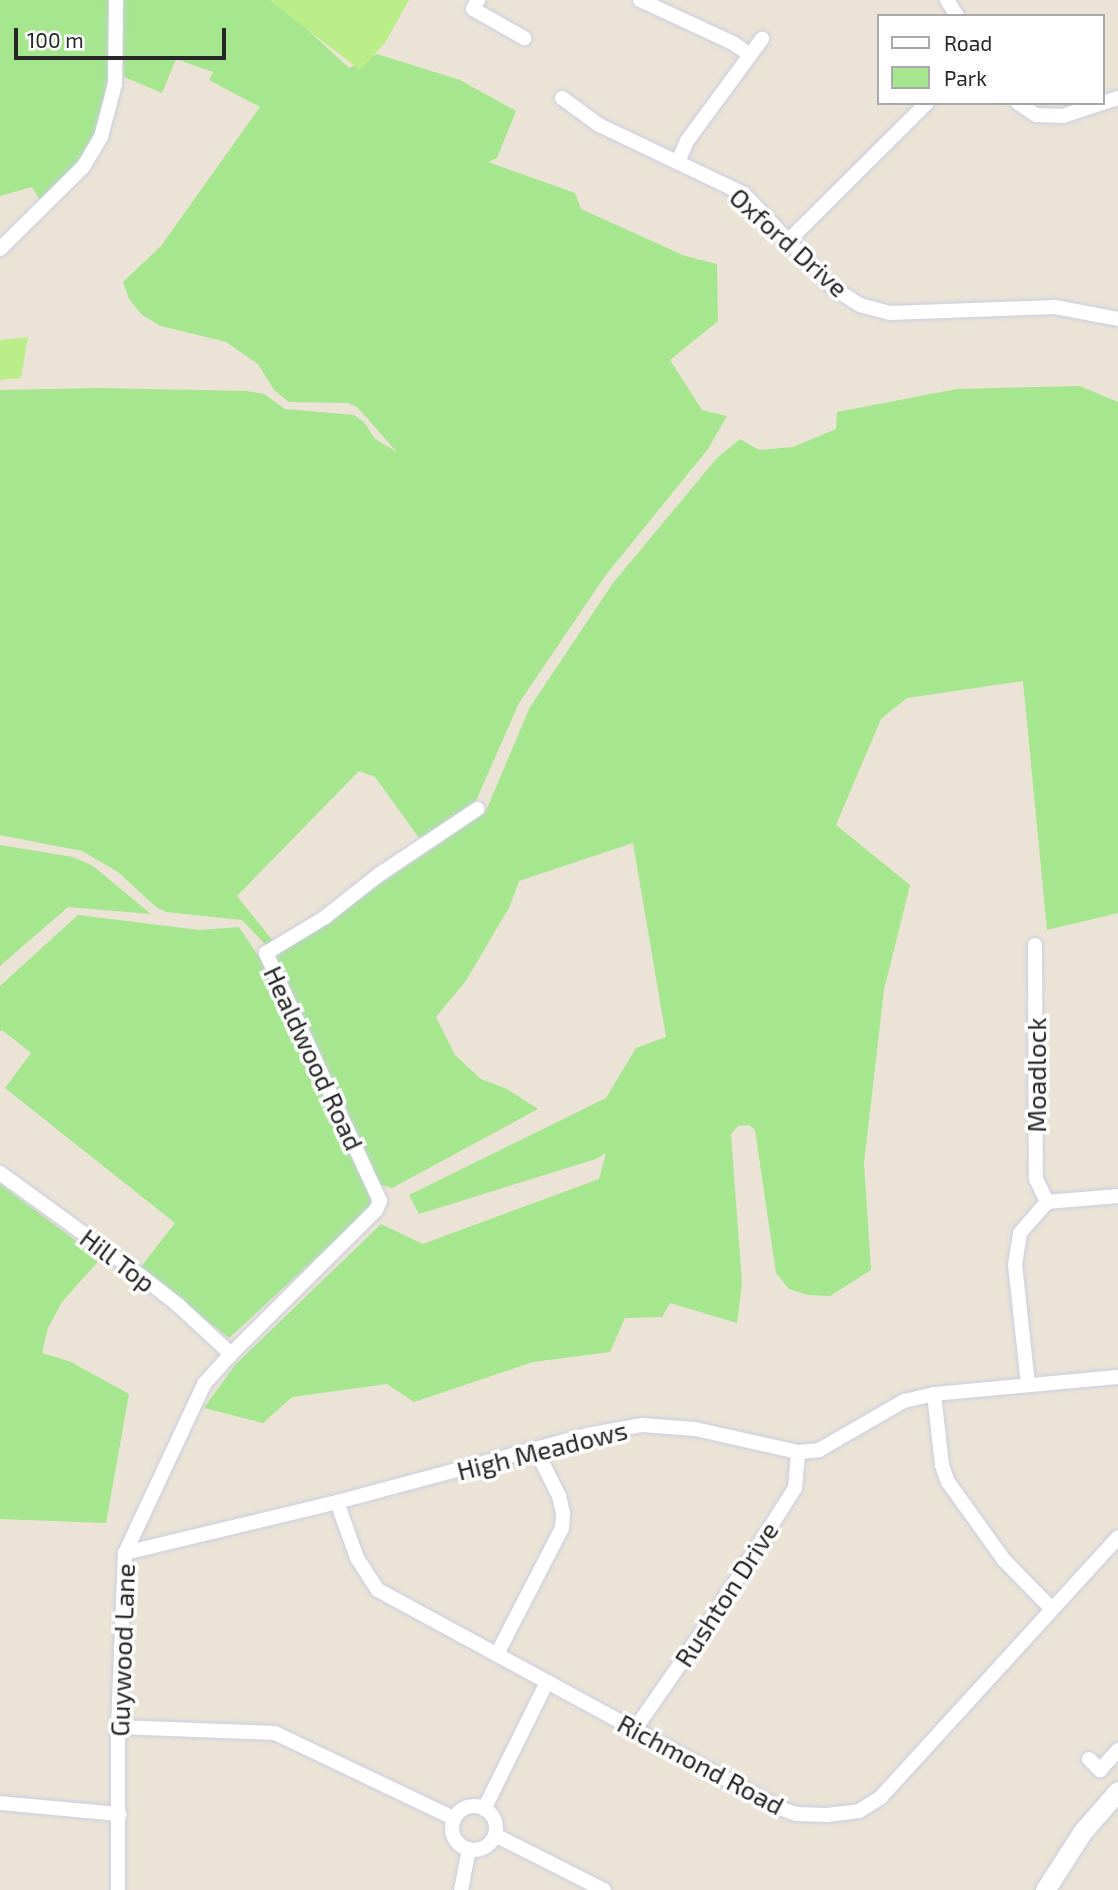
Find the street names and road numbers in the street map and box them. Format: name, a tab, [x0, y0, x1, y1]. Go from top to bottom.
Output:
street label: Oxford Drive	[724, 181, 854, 303]
street label: Healdwood Road	[258, 961, 370, 1155]
street label: Moadlock	[1020, 1017, 1052, 1133]
street label: Hill Top	[74, 1221, 162, 1299]
street label: High Meadows	[454, 1414, 630, 1486]
street label: Rushton Drive	[668, 1516, 784, 1672]
street label: Guywood Lane	[103, 1563, 141, 1737]
street label: Richmond Road	[613, 1707, 789, 1821]

